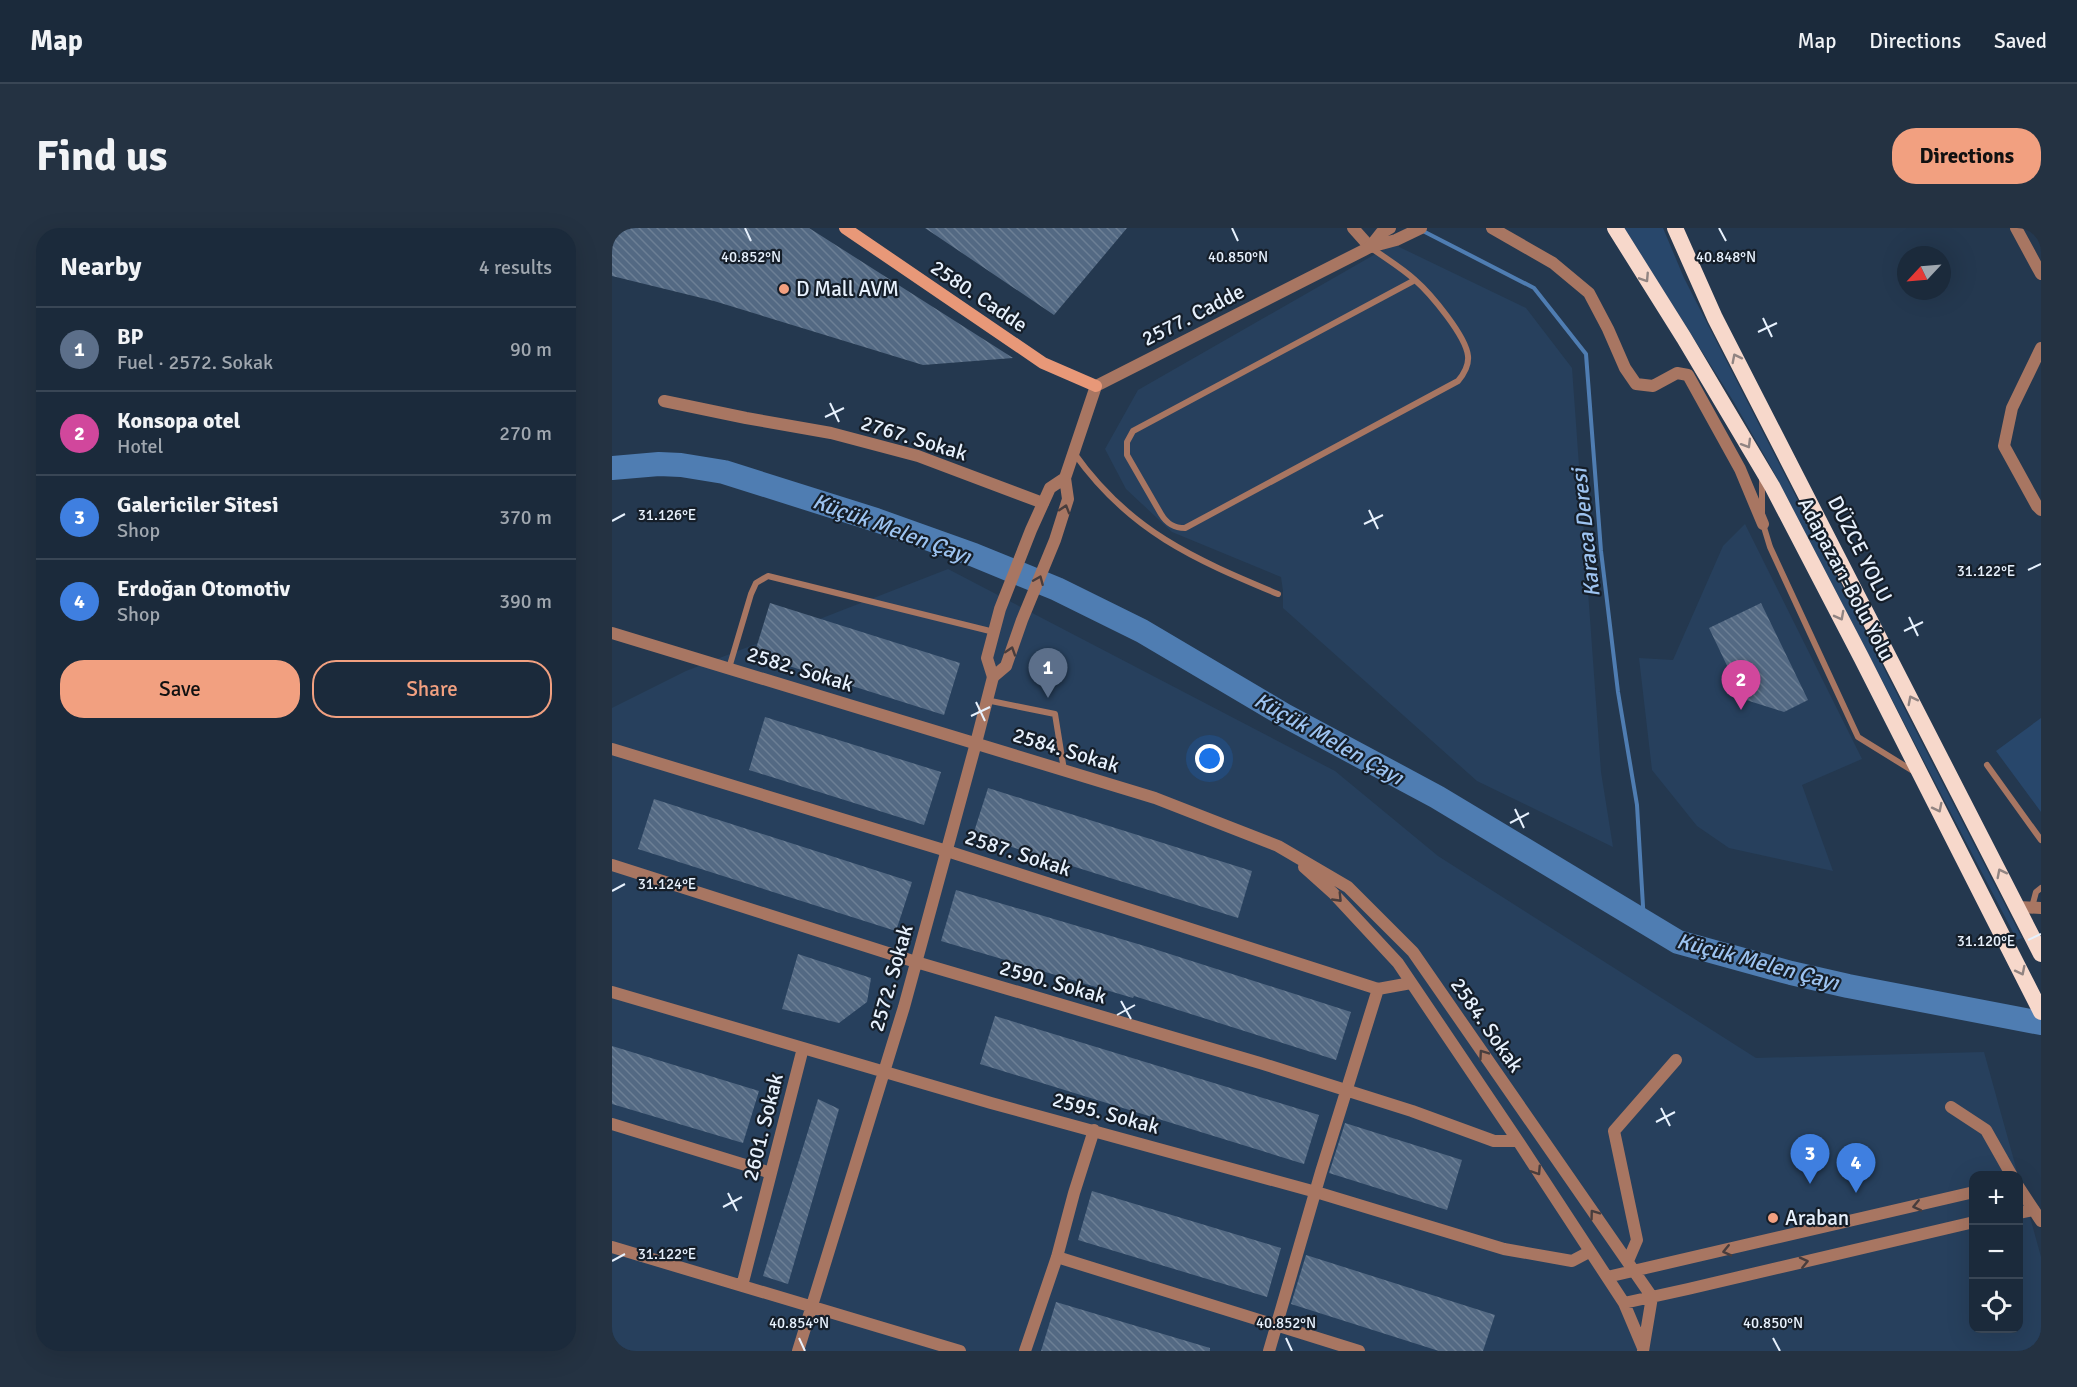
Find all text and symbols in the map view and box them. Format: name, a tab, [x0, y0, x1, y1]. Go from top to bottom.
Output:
text: Map	[30, 24, 83, 58]
text: Map	[1798, 28, 1836, 54]
text: Directions	[1869, 28, 1961, 54]
text: Saved	[1994, 28, 2047, 54]
button: Directions	[1892, 128, 2041, 184]
text: Find us	[36, 131, 167, 182]
north arrow	[1897, 246, 1951, 300]
text: 40.852°N	[721, 248, 781, 266]
text: 40.850°N	[1208, 248, 1268, 266]
text: 40.848°N	[1696, 248, 1756, 266]
text: Nearby	[60, 251, 141, 283]
street label: 2580. Cadde	[926, 254, 1032, 338]
text: 4 results	[479, 255, 552, 280]
one-way arrow	[1638, 272, 1650, 282]
place label: D Mall AVM	[796, 276, 899, 302]
street label: 2577. Cadde	[1137, 278, 1249, 352]
marker: D Mall AVM	[777, 282, 791, 296]
text: BP	[117, 323, 143, 350]
text: 1	[74, 337, 85, 362]
text: 90 m	[510, 337, 552, 362]
text: Fuel · 2572. Sokak	[117, 350, 273, 375]
one-way arrow	[1732, 354, 1743, 365]
text: Konsopa otel	[117, 407, 240, 434]
street label: 2767. Sokak	[858, 410, 971, 467]
text: 2	[74, 421, 85, 446]
text: 270 m	[499, 421, 552, 446]
text: Hotel	[117, 434, 163, 459]
one-way arrow	[1740, 438, 1751, 448]
water label: Karaca Deresi	[1565, 465, 1606, 599]
water label: Küçük Melen Çayı	[809, 487, 976, 570]
text: Galericiler Sitesi	[117, 491, 278, 518]
street label: DÜZCE YOLU	[1822, 491, 1898, 607]
street label: Adapazarı-Bolu Yolu	[1792, 493, 1900, 665]
one-way arrow	[1058, 504, 1070, 515]
text: 3	[74, 505, 85, 530]
text: 370 m	[499, 505, 552, 530]
text: 31.126°E	[638, 506, 696, 524]
text: Shop	[117, 518, 160, 543]
text: 31.122°E	[1957, 562, 2015, 580]
text: Erdoğan Otomotiv	[117, 575, 290, 602]
one-way arrow	[1032, 575, 1044, 586]
text: 4	[74, 589, 85, 614]
text: 390 m	[499, 589, 552, 614]
text: Shop	[117, 602, 160, 627]
one-way arrow	[1833, 610, 1844, 620]
street label: 2582. Sokak	[744, 641, 857, 698]
one-way arrow	[1004, 646, 1016, 657]
pin: 1	[1028, 648, 1068, 698]
button: Save	[60, 660, 300, 718]
button: Share	[312, 660, 552, 718]
pin: 2	[1722, 660, 1760, 710]
water label: Küçük Melen Çayı	[1249, 686, 1409, 791]
one-way arrow	[1908, 695, 1919, 706]
street label: 2584. Sokak	[1010, 722, 1123, 779]
your location	[1195, 744, 1224, 773]
one-way arrow	[1931, 802, 1942, 812]
street label: 2587. Sokak	[962, 824, 1075, 882]
one-way arrow	[1997, 869, 2008, 880]
text: 31.124°E	[638, 875, 696, 893]
one-way arrow	[1331, 892, 1342, 902]
street label: 2572. Sokak	[863, 921, 919, 1034]
water label: Küçük Melen Çayı	[1674, 927, 1843, 996]
text: 31.120°E	[1957, 932, 2015, 950]
street label: 2590. Sokak	[997, 954, 1110, 1010]
one-way arrow	[2013, 965, 2025, 976]
street label: 2584. Sokak	[1445, 973, 1529, 1078]
one-way arrow	[1479, 1049, 1490, 1060]
street label: 2601. Sokak	[737, 1070, 789, 1183]
street label: 2595. Sokak	[1050, 1086, 1163, 1140]
pin: 3	[1790, 1134, 1830, 1184]
pin: 4	[1836, 1144, 1876, 1193]
one-way arrow	[1530, 1165, 1542, 1175]
map controls	[1969, 1171, 2023, 1333]
button: +	[1969, 1171, 2023, 1225]
one-way arrow	[1912, 1198, 1922, 1211]
place label: Araban	[1785, 1205, 1849, 1231]
one-way arrow	[1590, 1209, 1601, 1220]
marker: Araban	[1766, 1211, 1780, 1225]
button: −	[1969, 1225, 2023, 1279]
one-way arrow	[1722, 1243, 1732, 1256]
text: 31.122°E	[638, 1245, 696, 1263]
one-way arrow	[1798, 1256, 1808, 1269]
button: locate	[1969, 1279, 2023, 1333]
text: 40.854°N	[769, 1314, 829, 1332]
text: 40.852°N	[1256, 1314, 1316, 1332]
text: 40.850°N	[1743, 1314, 1803, 1332]

